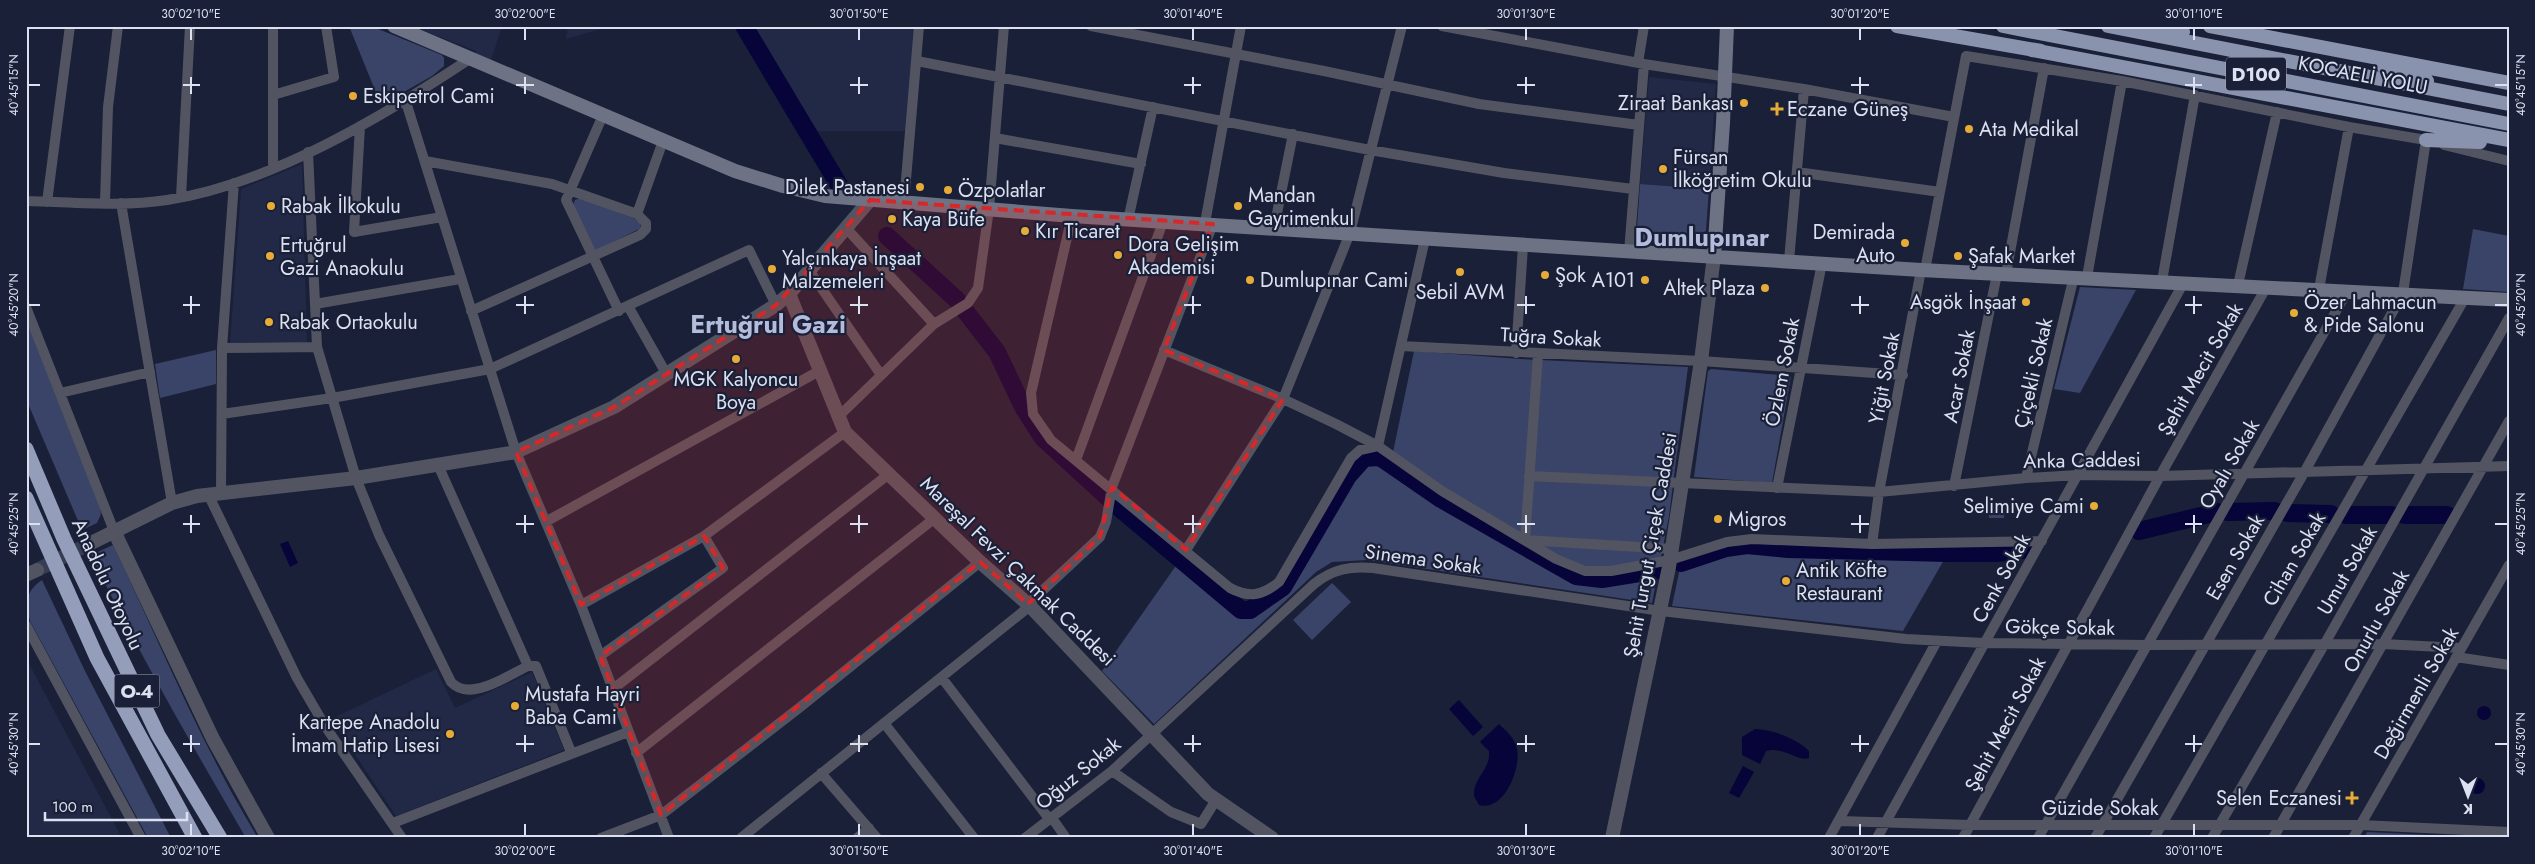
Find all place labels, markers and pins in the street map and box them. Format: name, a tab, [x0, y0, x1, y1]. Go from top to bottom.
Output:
place label: Eskipetrol Cami	[363, 82, 495, 111]
place label: Ziraat Bankası	[1618, 89, 1734, 118]
marker: Eskipetrol Cami	[347, 90, 359, 102]
place label: Eczane Güneş	[1787, 95, 1908, 124]
marker: Ziraat Bankası	[1738, 97, 1750, 109]
marker: Eczane Güneş	[1771, 103, 1783, 115]
place label: Ata Medikal	[1979, 115, 2079, 144]
marker: Ata Medikal	[1963, 123, 1975, 135]
place label: Fürsan İlköğretim Okulu	[1673, 143, 1812, 195]
marker: Fürsan İlköğretim Okulu	[1657, 163, 1669, 175]
place label: Dilek Pastanesi	[785, 173, 910, 202]
place label: Özpolatlar	[958, 176, 1046, 205]
marker: Dilek Pastanesi	[914, 181, 926, 193]
place label: Mandan Gayrimenkul	[1248, 181, 1354, 233]
marker: Özpolatlar	[942, 184, 954, 196]
place label: Rabak İlkokulu	[281, 192, 401, 221]
marker: Rabak İlkokulu	[265, 200, 277, 212]
marker: Mandan Gayrimenkul	[1232, 200, 1244, 212]
place label: Kaya Büfe	[902, 205, 985, 234]
marker: Kaya Büfe	[886, 213, 898, 225]
place label: Kır Ticaret	[1035, 217, 1120, 246]
place label: Demirada Auto	[1813, 218, 1895, 270]
marker: Kır Ticaret	[1019, 225, 1031, 237]
place label: Dora Gelişim Akademisi	[1128, 230, 1239, 282]
place label: Ertuğrul Gazi Anaokulu	[280, 231, 404, 283]
marker: Demirada Auto	[1899, 237, 1911, 249]
place label: Şafak Market	[1968, 242, 2075, 271]
place label: Yalçınkaya İnşaat Malzemeleri	[782, 244, 921, 296]
marker: Dora Gelişim Akademisi	[1112, 249, 1124, 261]
marker: Ertuğrul Gazi Anaokulu	[264, 250, 276, 262]
marker: Şafak Market	[1952, 250, 1964, 262]
place label: Şok	[1555, 261, 1586, 290]
marker: Yalçınkaya İnşaat Malzemeleri	[766, 263, 778, 275]
place label: Dumlupınar Cami	[1260, 266, 1409, 295]
marker: Sebil AVM	[1454, 266, 1466, 278]
place label: A101	[1592, 266, 1635, 295]
marker: Şok	[1539, 269, 1551, 281]
marker: Dumlupınar Cami	[1244, 274, 1256, 286]
marker: A101	[1639, 274, 1651, 286]
place label: Altek Plaza	[1663, 274, 1755, 303]
place label: Sebil AVM	[1415, 278, 1505, 307]
marker: Altek Plaza	[1759, 282, 1771, 294]
place label: Asgök İnşaat	[1910, 288, 2016, 317]
place label: Özer Lahmacun & Pide Salonu	[2304, 288, 2437, 340]
marker: Asgök İnşaat	[2020, 296, 2032, 308]
marker: Özer Lahmacun & Pide Salonu	[2288, 307, 2300, 319]
place label: Rabak Ortaokulu	[279, 308, 418, 337]
marker: Rabak Ortaokulu	[263, 316, 275, 328]
marker: MGK Kalyoncu Boya	[730, 353, 742, 365]
place label: MGK Kalyoncu Boya	[674, 365, 798, 417]
place label: Selimiye Cami	[1963, 492, 2084, 521]
marker: Selimiye Cami	[2088, 500, 2100, 512]
place label: Migros	[1728, 505, 1786, 534]
marker: Migros	[1712, 513, 1724, 525]
place label: Antik Köfte Restaurant	[1796, 556, 1887, 608]
marker: Antik Köfte Restaurant	[1780, 575, 1792, 587]
place label: Mustafa Hayri Baba Cami	[525, 680, 640, 732]
marker: Mustafa Hayri Baba Cami	[509, 700, 521, 712]
place label: Kartepe Anadolu İmam Hatip Lisesi	[291, 708, 440, 760]
marker: Kartepe Anadolu İmam Hatip Lisesi	[444, 728, 456, 740]
place label: Selen Eczanesi	[2216, 784, 2342, 813]
marker: Selen Eczanesi	[2346, 792, 2358, 804]

